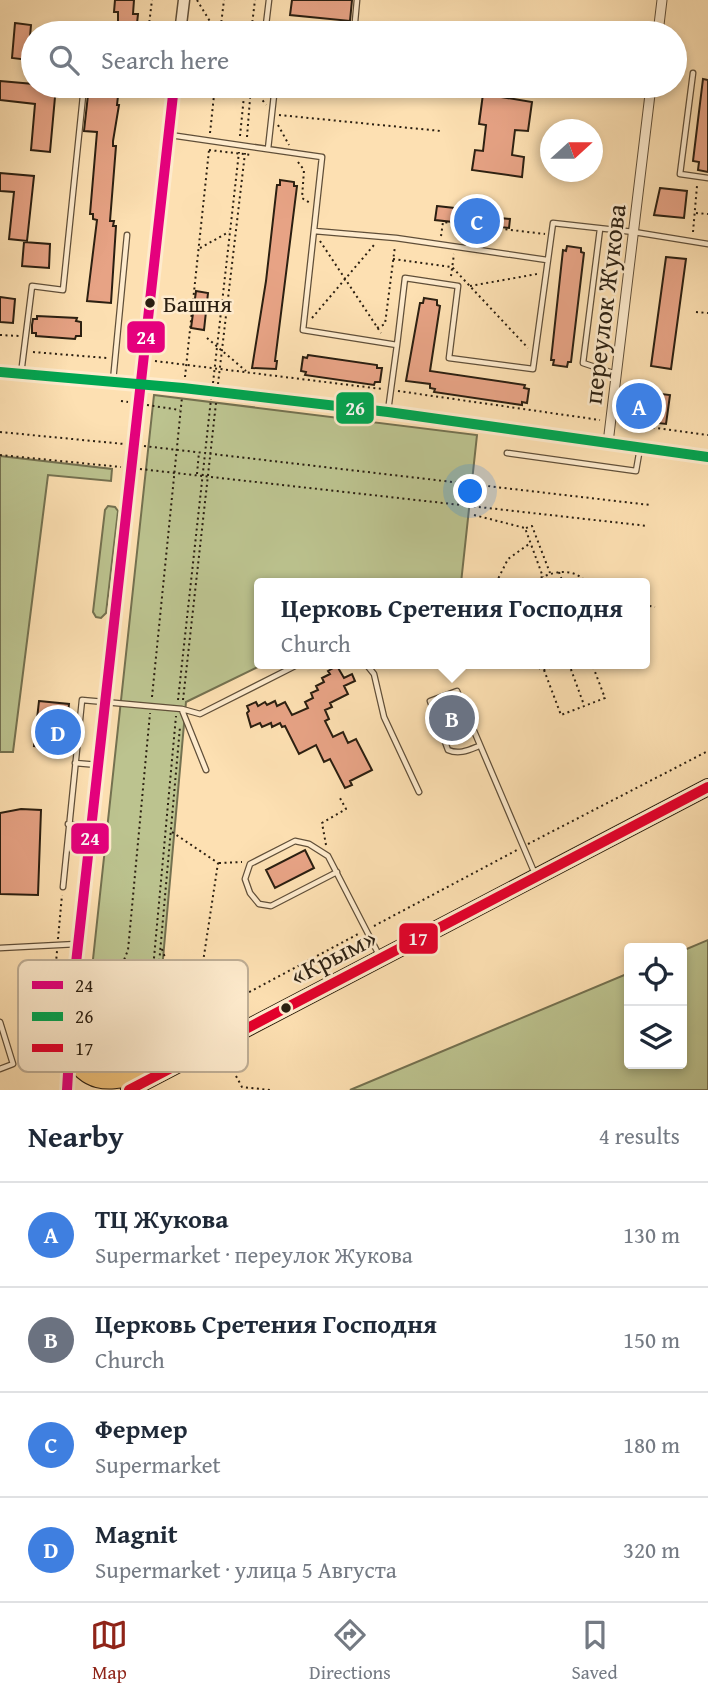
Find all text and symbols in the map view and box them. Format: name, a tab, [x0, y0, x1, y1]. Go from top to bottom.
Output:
search box	[21, 21, 687, 98]
text: Search here	[101, 40, 229, 79]
icon: search	[45, 41, 83, 79]
north arrow	[540, 119, 603, 182]
pin: C	[454, 195, 500, 247]
street label: переулок Жукова	[572, 201, 636, 406]
place label: Башня	[163, 286, 232, 321]
marker: Башня	[143, 296, 157, 310]
line badge: 24	[126, 320, 166, 354]
text: 24	[136, 323, 156, 351]
pin: A	[616, 380, 662, 432]
line badge: 26	[335, 391, 375, 425]
text: 26	[345, 394, 365, 422]
your location	[453, 474, 487, 508]
popup	[254, 578, 650, 669]
text: Церковь Сретения Господня	[281, 588, 623, 627]
text: Church	[281, 627, 351, 660]
pin: B	[429, 692, 475, 744]
pin: D	[35, 706, 81, 758]
line badge: 24	[70, 822, 110, 855]
text: 24	[80, 824, 100, 852]
street label: «Крым»	[283, 918, 383, 994]
line badge: 17	[398, 922, 439, 955]
text: 17	[408, 924, 428, 952]
map controls	[624, 943, 687, 1069]
button: locate	[624, 943, 687, 1006]
legend	[18, 960, 248, 1072]
text: 24	[75, 971, 93, 999]
unlabelled marker	[279, 1001, 293, 1015]
text: 26	[75, 1002, 93, 1030]
button: layers	[624, 1006, 687, 1069]
text: 17	[75, 1034, 93, 1062]
text: Nearby	[28, 1114, 124, 1158]
text: 4 results	[599, 1119, 680, 1152]
text: ТЦ Жукова	[95, 1199, 229, 1238]
text: A	[44, 1218, 58, 1251]
text: 130 m	[623, 1218, 680, 1251]
text: Supermarket · переулок Жукова	[95, 1238, 413, 1271]
text: Церковь Сретения Господня	[95, 1304, 437, 1343]
text: B	[44, 1323, 58, 1356]
text: 150 m	[623, 1323, 680, 1356]
text: Church	[95, 1343, 165, 1376]
text: Фермер	[95, 1409, 188, 1448]
text: C	[44, 1428, 58, 1461]
text: 180 m	[623, 1428, 680, 1461]
text: Supermarket	[95, 1448, 221, 1481]
text: Magnit	[95, 1514, 178, 1553]
text: D	[44, 1533, 58, 1566]
text: 320 m	[623, 1533, 680, 1566]
text: Supermarket · улица 5 Августа	[95, 1553, 397, 1586]
tab: Map	[90, 1616, 128, 1686]
tab: Directions	[309, 1616, 391, 1686]
tab: Saved	[572, 1616, 618, 1686]

